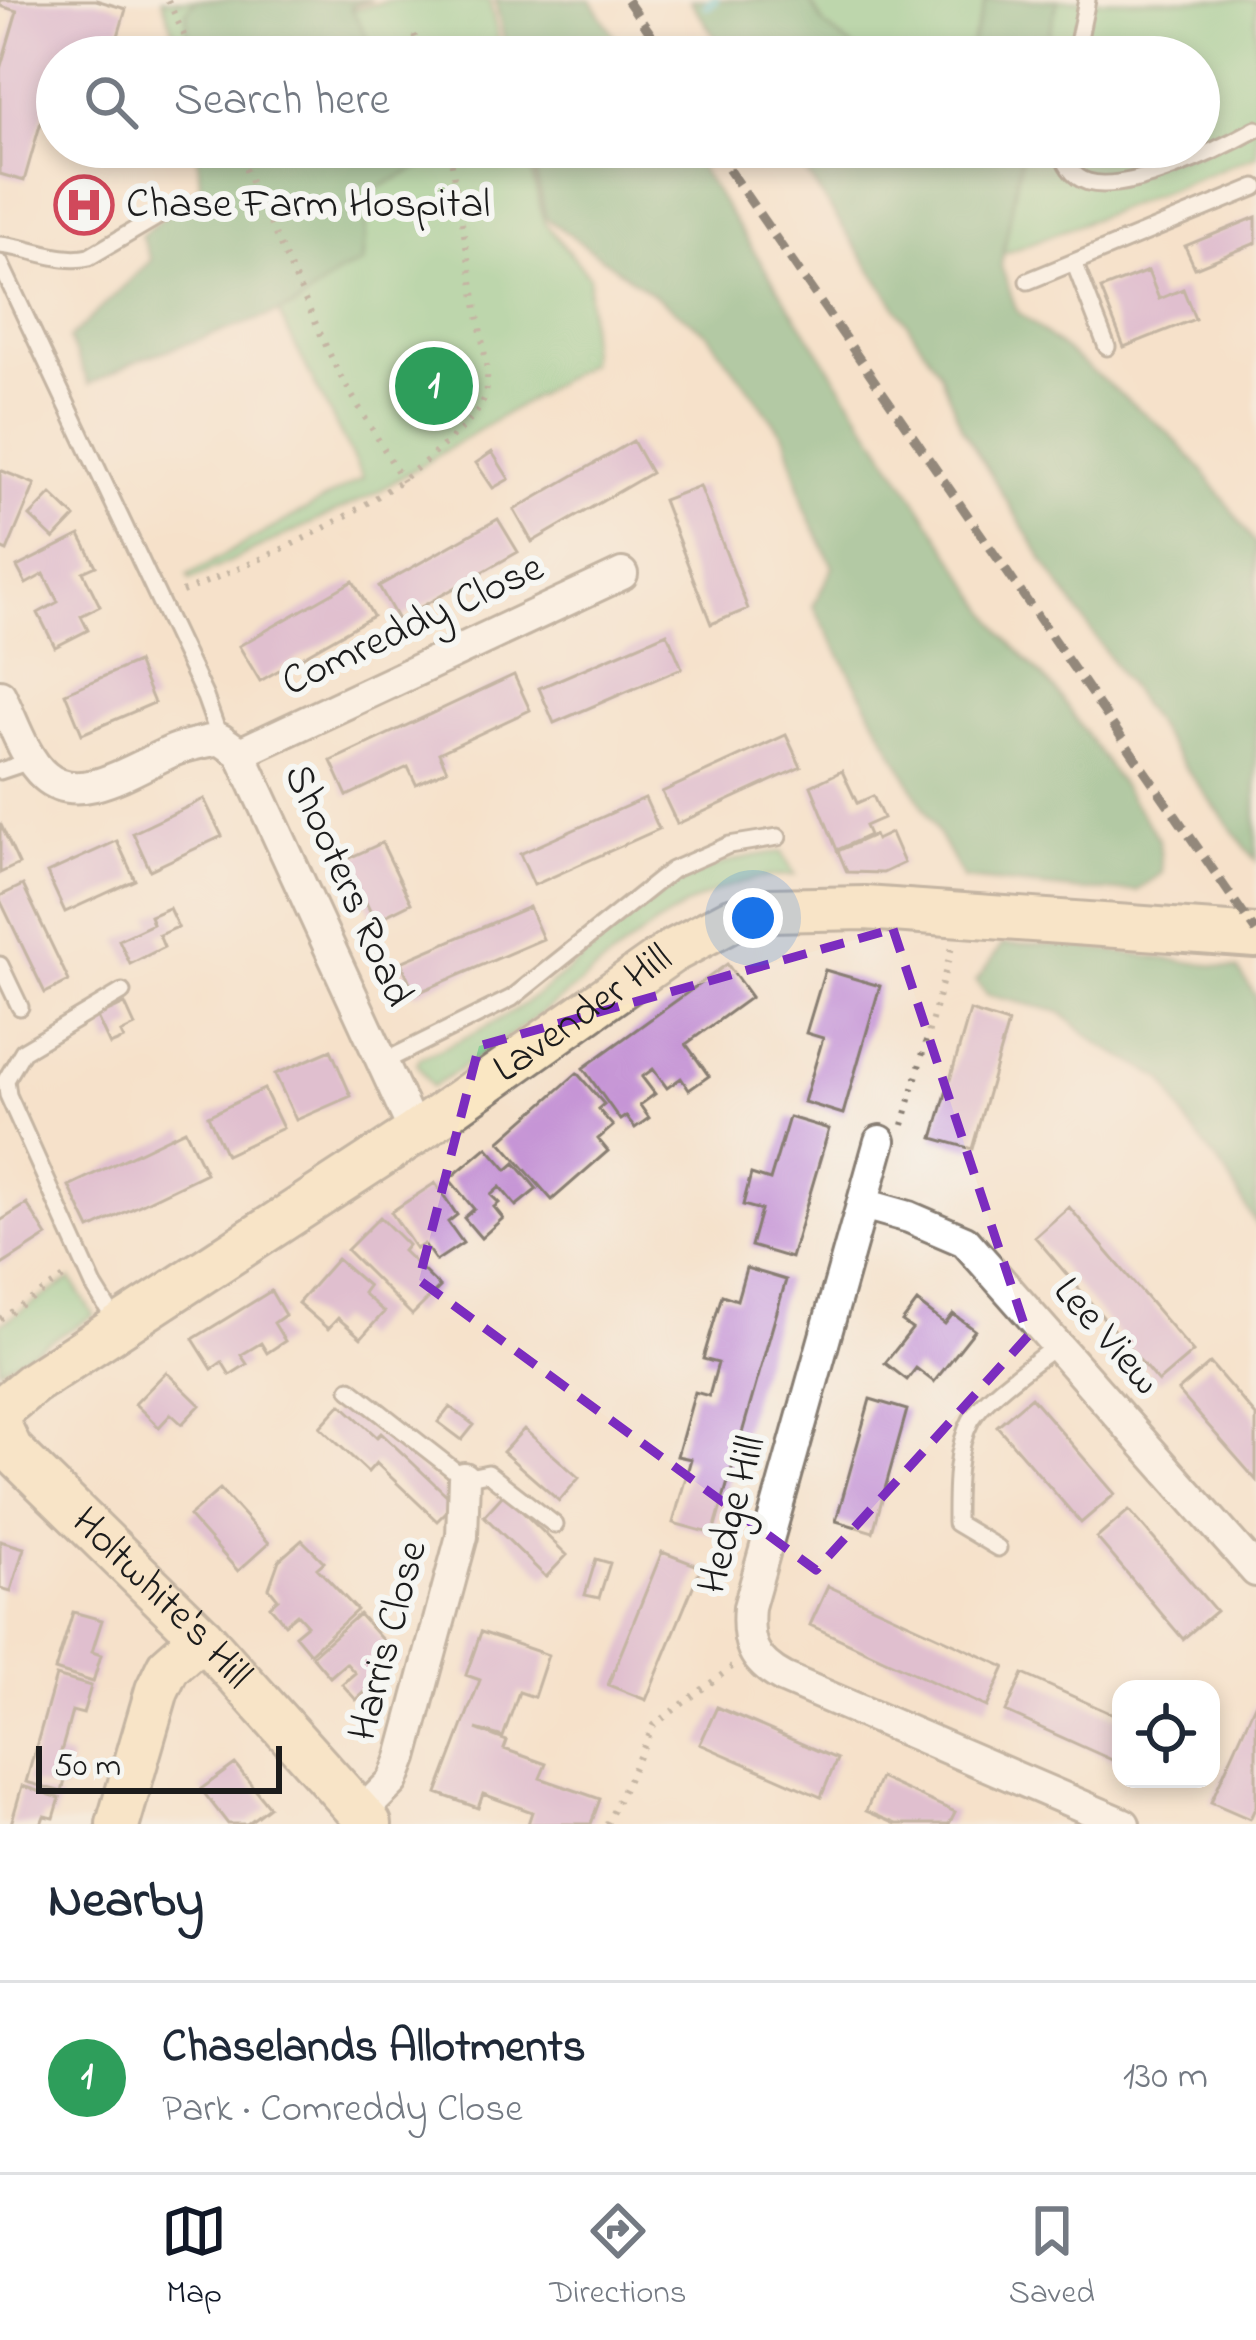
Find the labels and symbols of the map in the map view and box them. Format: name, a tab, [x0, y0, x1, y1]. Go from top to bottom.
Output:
hospital icon: Chase Farm Hospital	[53, 174, 115, 236]
place label: Chase Farm Hospital	[126, 175, 490, 236]
pin: 1	[395, 341, 473, 431]
street label: Comreddy Close	[272, 539, 554, 713]
street label: Shooters Road	[266, 755, 428, 1017]
your location	[723, 888, 783, 948]
street label: Lavender Hill	[481, 929, 685, 1099]
street label: Lee View	[1037, 1264, 1175, 1410]
street label: Hedge Hill	[683, 1429, 783, 1601]
street label: Holtwhite's Hill	[57, 1494, 266, 1704]
street label: Harris Close	[333, 1534, 445, 1748]
scale bar	[36, 1740, 282, 1793]

